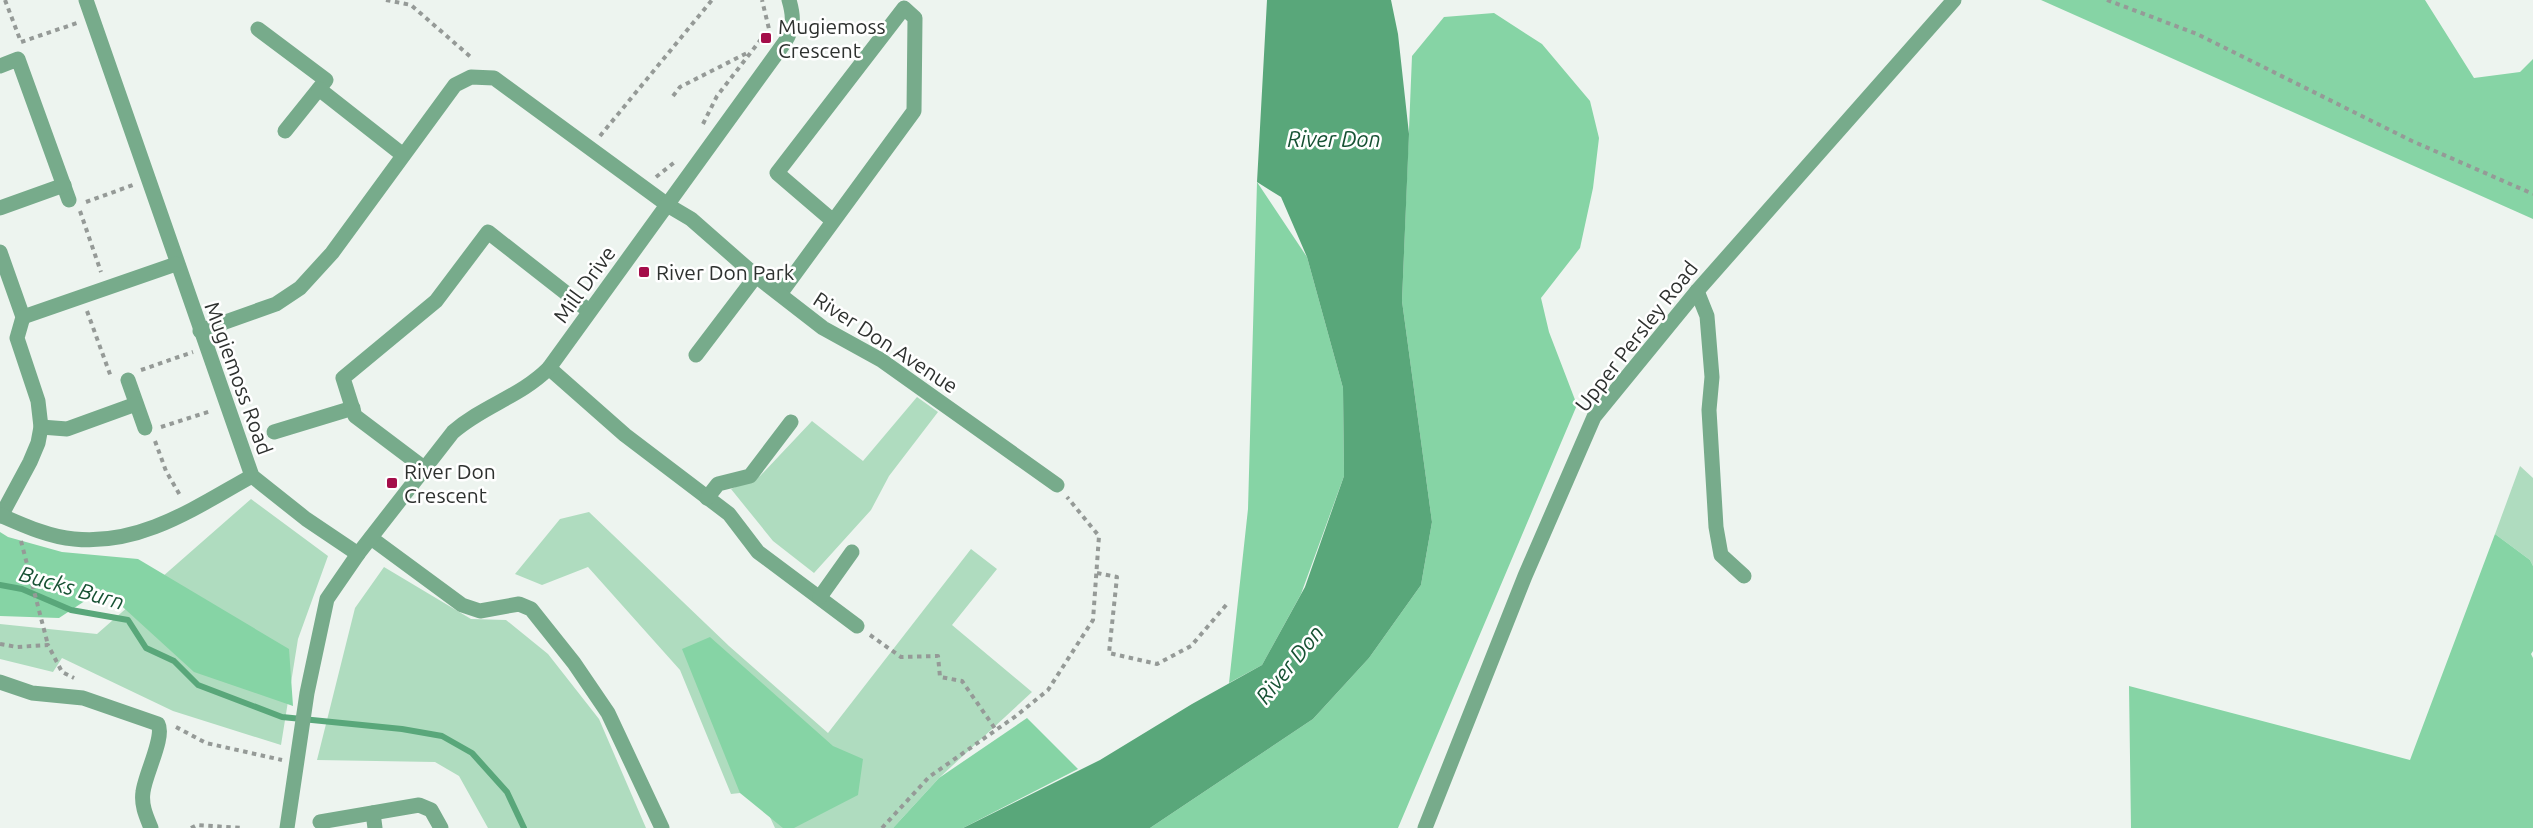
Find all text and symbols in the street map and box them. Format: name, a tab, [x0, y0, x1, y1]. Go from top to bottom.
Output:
place label: Mugiemoss Crescent	[778, 14, 886, 62]
marker: Mugiemoss Crescent	[759, 31, 773, 45]
water label: River Don	[1287, 126, 1381, 151]
street label: Mill Drive	[548, 241, 620, 327]
street label: Upper Persley Road	[1570, 256, 1702, 416]
place label: River Don Park	[656, 260, 795, 284]
marker: River Don Park	[637, 265, 651, 279]
street label: River Don Avenue	[809, 286, 963, 398]
street label: Mugiemoss Road	[200, 298, 278, 458]
place label: River Don Crescent	[404, 459, 496, 507]
marker: River Don Crescent	[385, 476, 399, 490]
water label: Bucks Burn	[17, 560, 127, 614]
water label: River Don	[1250, 620, 1328, 708]

